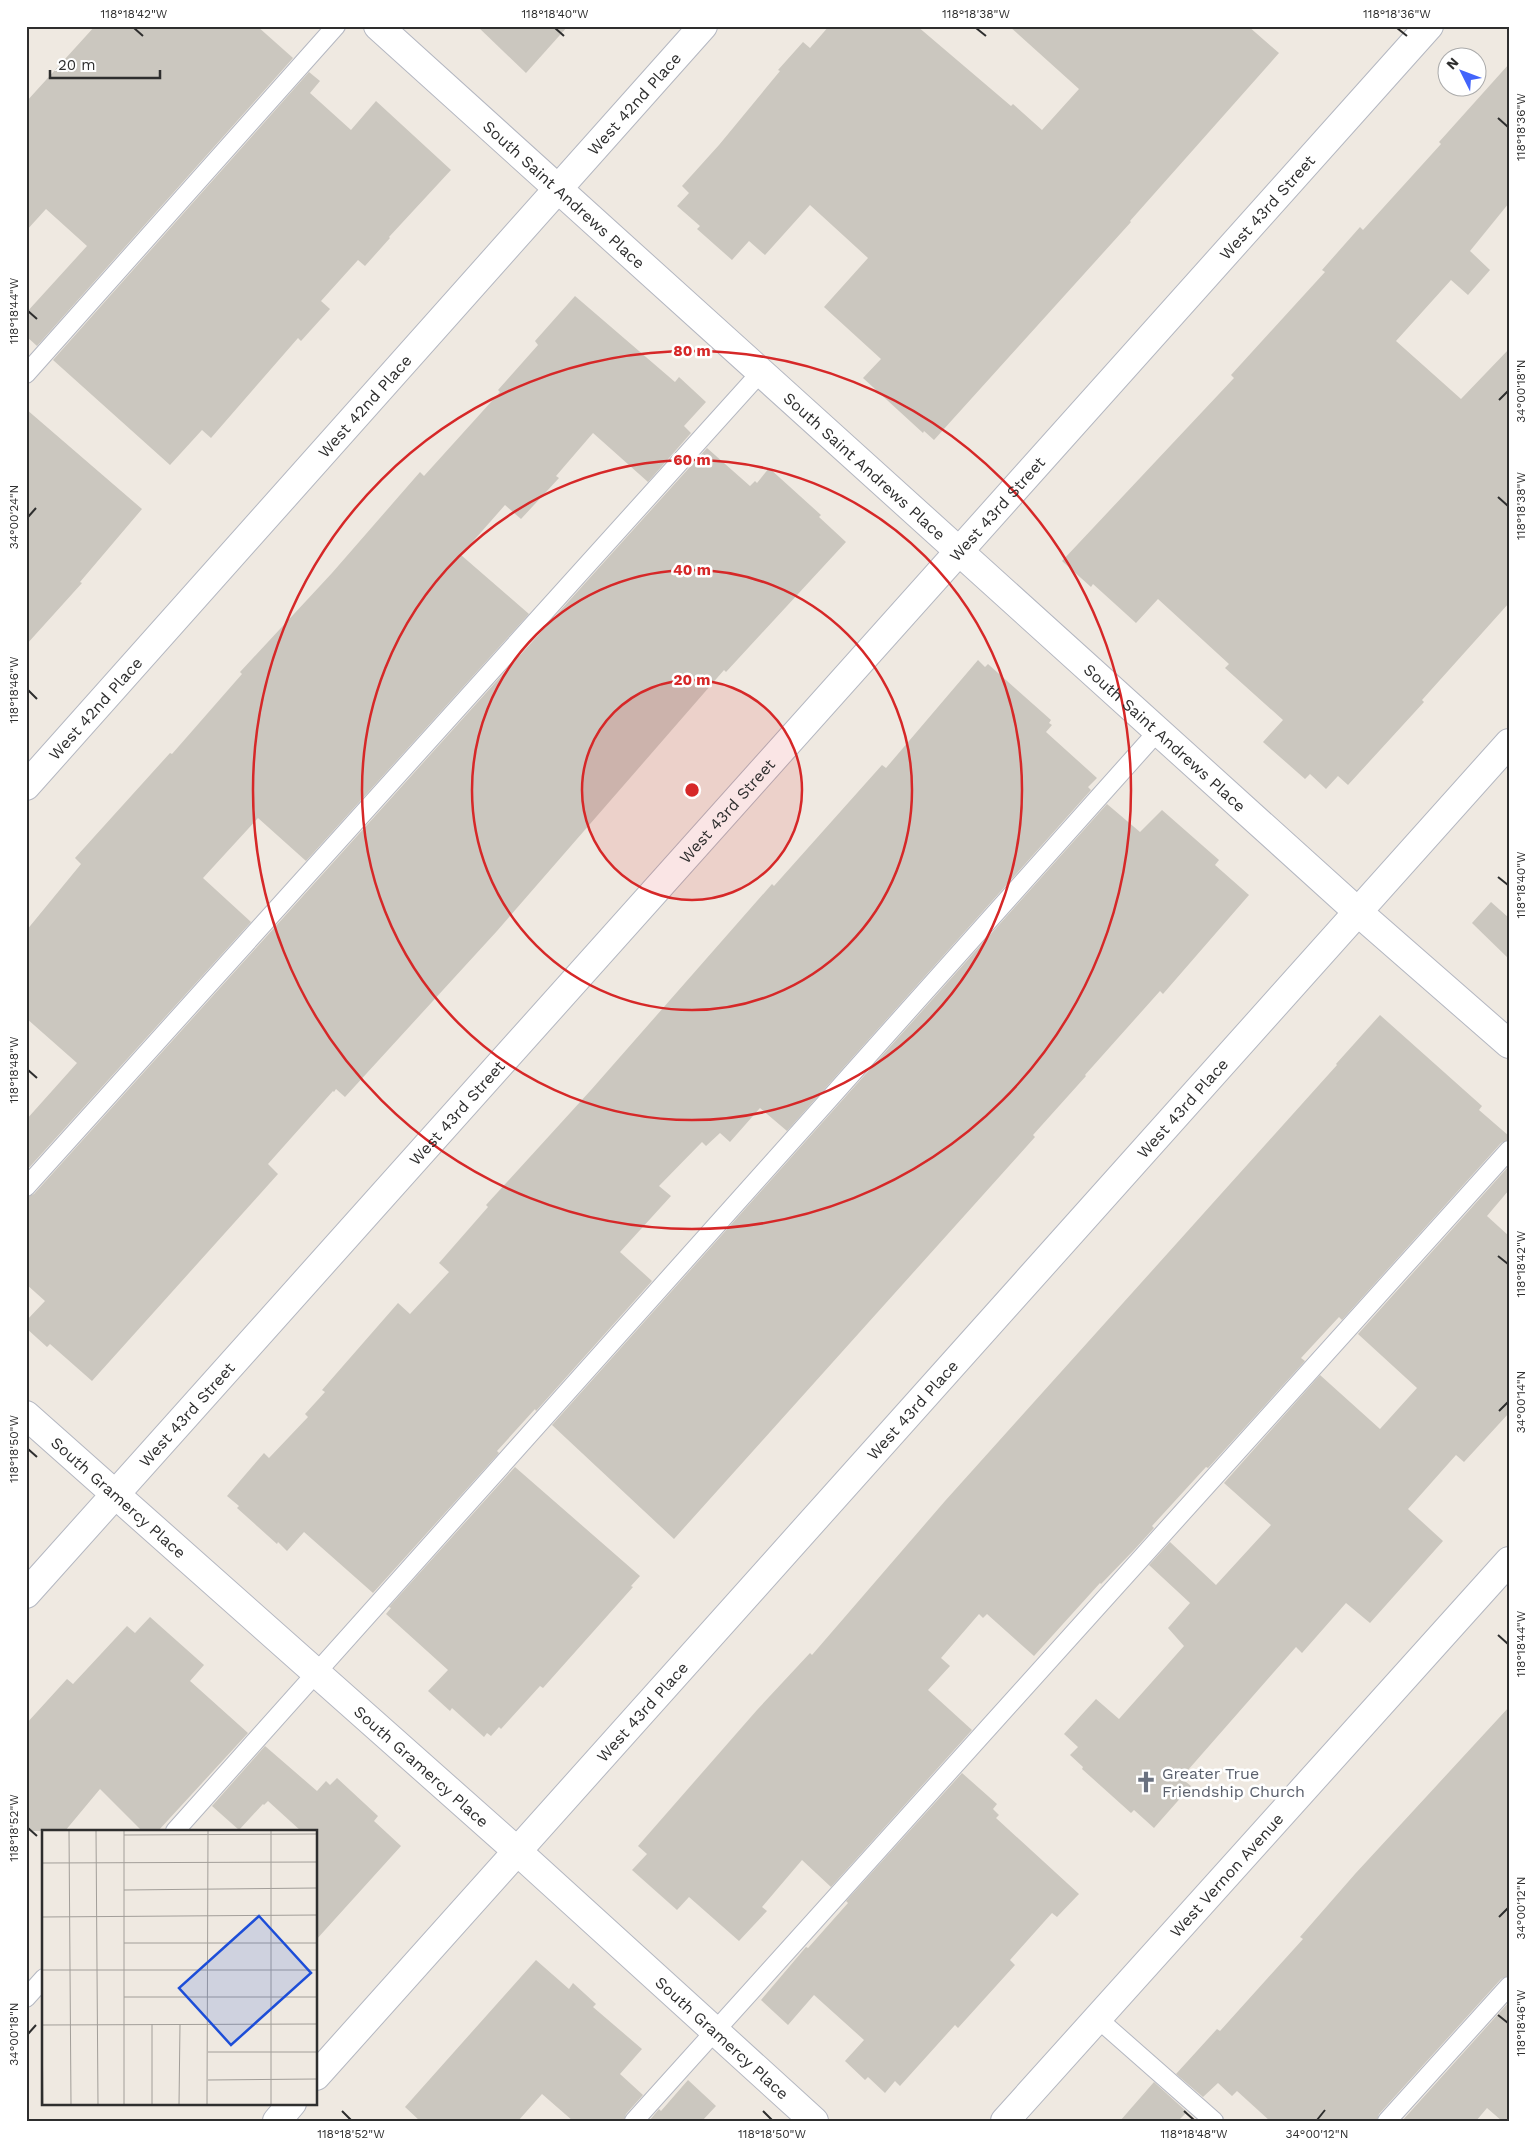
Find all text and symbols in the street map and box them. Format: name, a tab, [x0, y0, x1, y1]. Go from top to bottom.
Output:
text: 118°18'42"W	[101, 7, 168, 21]
text: 118°18'40"W	[521, 7, 589, 21]
text: 118°18'38"W	[942, 7, 1010, 21]
text: 118°18'36"W	[1363, 7, 1431, 21]
scale bar	[50, 48, 160, 80]
street label: West 42nd Place	[583, 48, 685, 159]
north arrow	[1438, 48, 1488, 98]
text: N	[1443, 54, 1462, 73]
text: 20 m	[58, 56, 96, 74]
text: 118°18'36"W	[1514, 93, 1528, 161]
street label: South Saint Andrews Place	[479, 116, 649, 272]
street label: West 43rd Street	[1215, 151, 1319, 263]
text: 118°18'44"W	[7, 277, 21, 344]
text: 80 m	[673, 342, 711, 360]
street label: West 42nd Place	[314, 351, 415, 461]
text: 34°00'18"N	[1514, 359, 1528, 423]
street label: South Saint Andrews Place	[780, 388, 949, 544]
text: 60 m	[673, 451, 711, 469]
street label: West 43rd Street	[945, 453, 1049, 565]
text: 118°18'38"W	[1514, 472, 1528, 540]
text: 34°00'24"N	[7, 485, 21, 549]
text: 40 m	[673, 561, 711, 579]
street label: West 42nd Place	[44, 653, 146, 764]
text: 118°18'46"W	[7, 656, 21, 724]
street label: South Saint Andrews Place	[1080, 660, 1250, 816]
text: 20 m	[673, 671, 711, 689]
street label: West 43rd Street	[675, 754, 779, 867]
centre of rings	[683, 781, 701, 799]
text: 118°18'40"W	[1514, 851, 1528, 919]
text: 118°18'48"W	[7, 1036, 21, 1104]
street label: West 43rd Place	[1133, 1054, 1232, 1162]
street label: West 43rd Street	[405, 1056, 509, 1169]
text: 118°18'42"W	[1514, 1230, 1528, 1297]
street label: West 43rd Place	[863, 1356, 962, 1464]
street label: West 43rd Street	[135, 1358, 239, 1471]
text: 34°00'14"N	[1514, 1371, 1528, 1433]
text: 118°18'50"W	[7, 1415, 21, 1483]
street label: South Gramercy Place	[48, 1433, 190, 1562]
text: 118°18'44"W	[1514, 1610, 1528, 1677]
street label: West 43rd Place	[593, 1658, 692, 1765]
street label: South Gramercy Place	[350, 1702, 493, 1831]
place label: Greater True Friendship Church	[1162, 1764, 1305, 1801]
church icon: Greater True Friendship Church	[1133, 1769, 1159, 1795]
text: 118°18'52"W	[7, 1794, 21, 1862]
street label: West Vernon Avenue	[1166, 1809, 1287, 1941]
inset map	[42, 1830, 318, 2104]
text: 34°00'12"N	[1514, 1877, 1528, 1939]
street label: South Gramercy Place	[652, 1972, 793, 2103]
text: 118°18'46"W	[1514, 1989, 1528, 2057]
text: 34°00'18"N	[7, 2002, 21, 2066]
text: 118°18'52"W	[317, 2127, 385, 2141]
text: 118°18'50"W	[738, 2127, 806, 2141]
text: 118°18'48"W	[1160, 2127, 1228, 2141]
text: 34°00'12"N	[1286, 2127, 1348, 2141]

